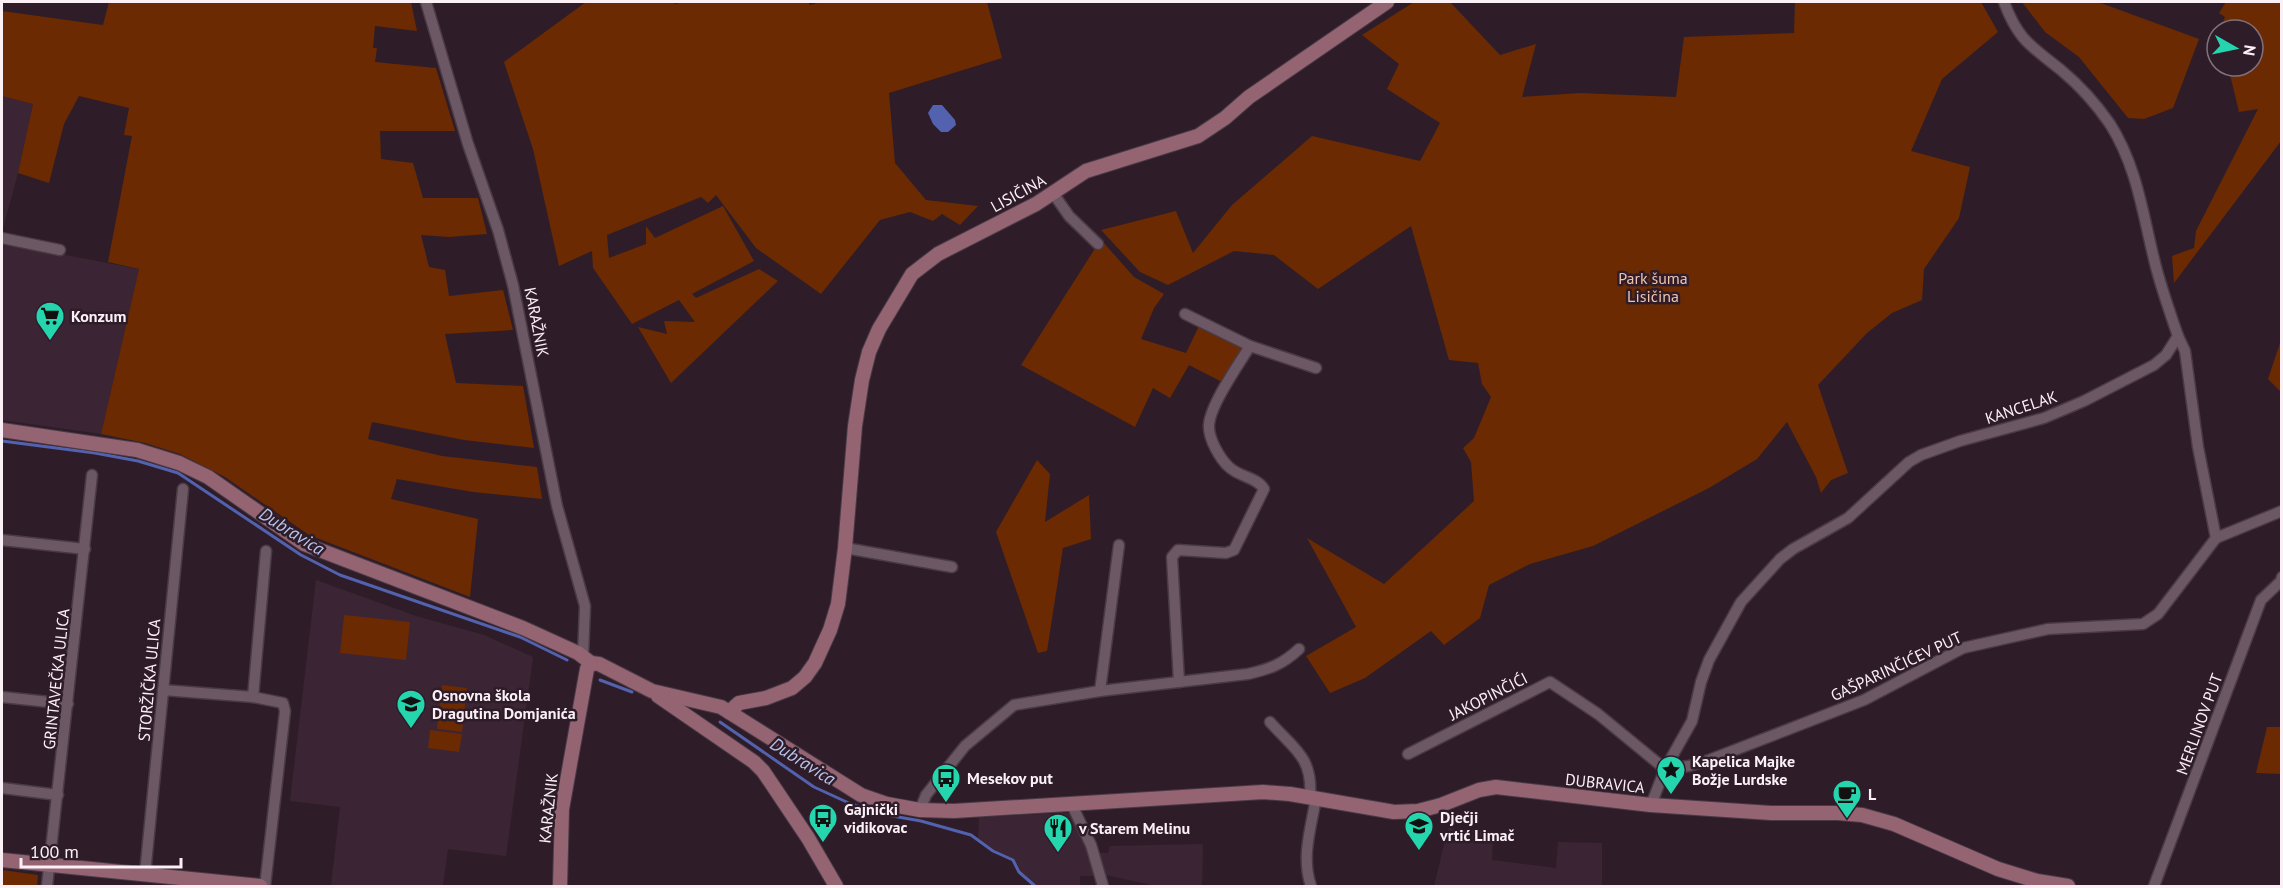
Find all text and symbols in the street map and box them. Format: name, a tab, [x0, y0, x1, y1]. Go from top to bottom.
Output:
north arrow	[2205, 18, 2265, 78]
text: N	[2239, 44, 2261, 57]
street label: LISIČINA	[987, 169, 1050, 216]
park label: Park šuma Lisičina	[1618, 268, 1688, 306]
street label: KARAŽNIK	[520, 285, 554, 359]
supermarket icon: Konzum	[34, 300, 66, 342]
place label: Konzum	[71, 306, 126, 326]
street label: KANCELAK	[1982, 386, 2060, 428]
water label: Dubravica	[255, 502, 329, 560]
street label: GRINTAVEČKA ULICA	[39, 607, 73, 750]
street label: STORŽIČKA ULICA	[134, 617, 164, 742]
street label: GAŠPARINČIĆEV PUT	[1827, 627, 1965, 705]
street label: JAKOPINČIĆI	[1444, 668, 1531, 725]
street label: MERLINOV PUT	[2171, 671, 2227, 777]
place label: Osnovna škola Dragutina Domjanića	[432, 685, 576, 723]
school or university icon: Osnovna škola Dragutina Domjanića	[395, 688, 427, 730]
water label: Dubravica	[766, 732, 840, 790]
place label: Kapelica Majke Božje Lurdske	[1692, 751, 1795, 789]
place icon: Kapelica Majke Božje Lurdske	[1655, 754, 1687, 796]
bus stop icon: Mesekov put	[930, 762, 962, 804]
place label: Mesekov put	[967, 768, 1053, 788]
street label: DUBRAVICA	[1564, 769, 1646, 797]
street label: KARAŽNIK	[534, 772, 562, 844]
cafe icon: L	[1831, 778, 1863, 820]
place label: L	[1868, 784, 1877, 804]
place label: Gajnički vidikovac	[843, 799, 907, 837]
bus stop icon: Gajnički vidikovac	[807, 802, 839, 844]
place label: Dječji vrtić Limač	[1439, 807, 1515, 845]
school or university icon: Dječji vrtić Limač	[1403, 810, 1435, 852]
restaurant icon: v Starem Melinu	[1042, 812, 1074, 854]
place label: v Starem Melinu	[1078, 818, 1190, 838]
scale bar	[21, 831, 182, 869]
text: 100 m	[30, 840, 79, 863]

